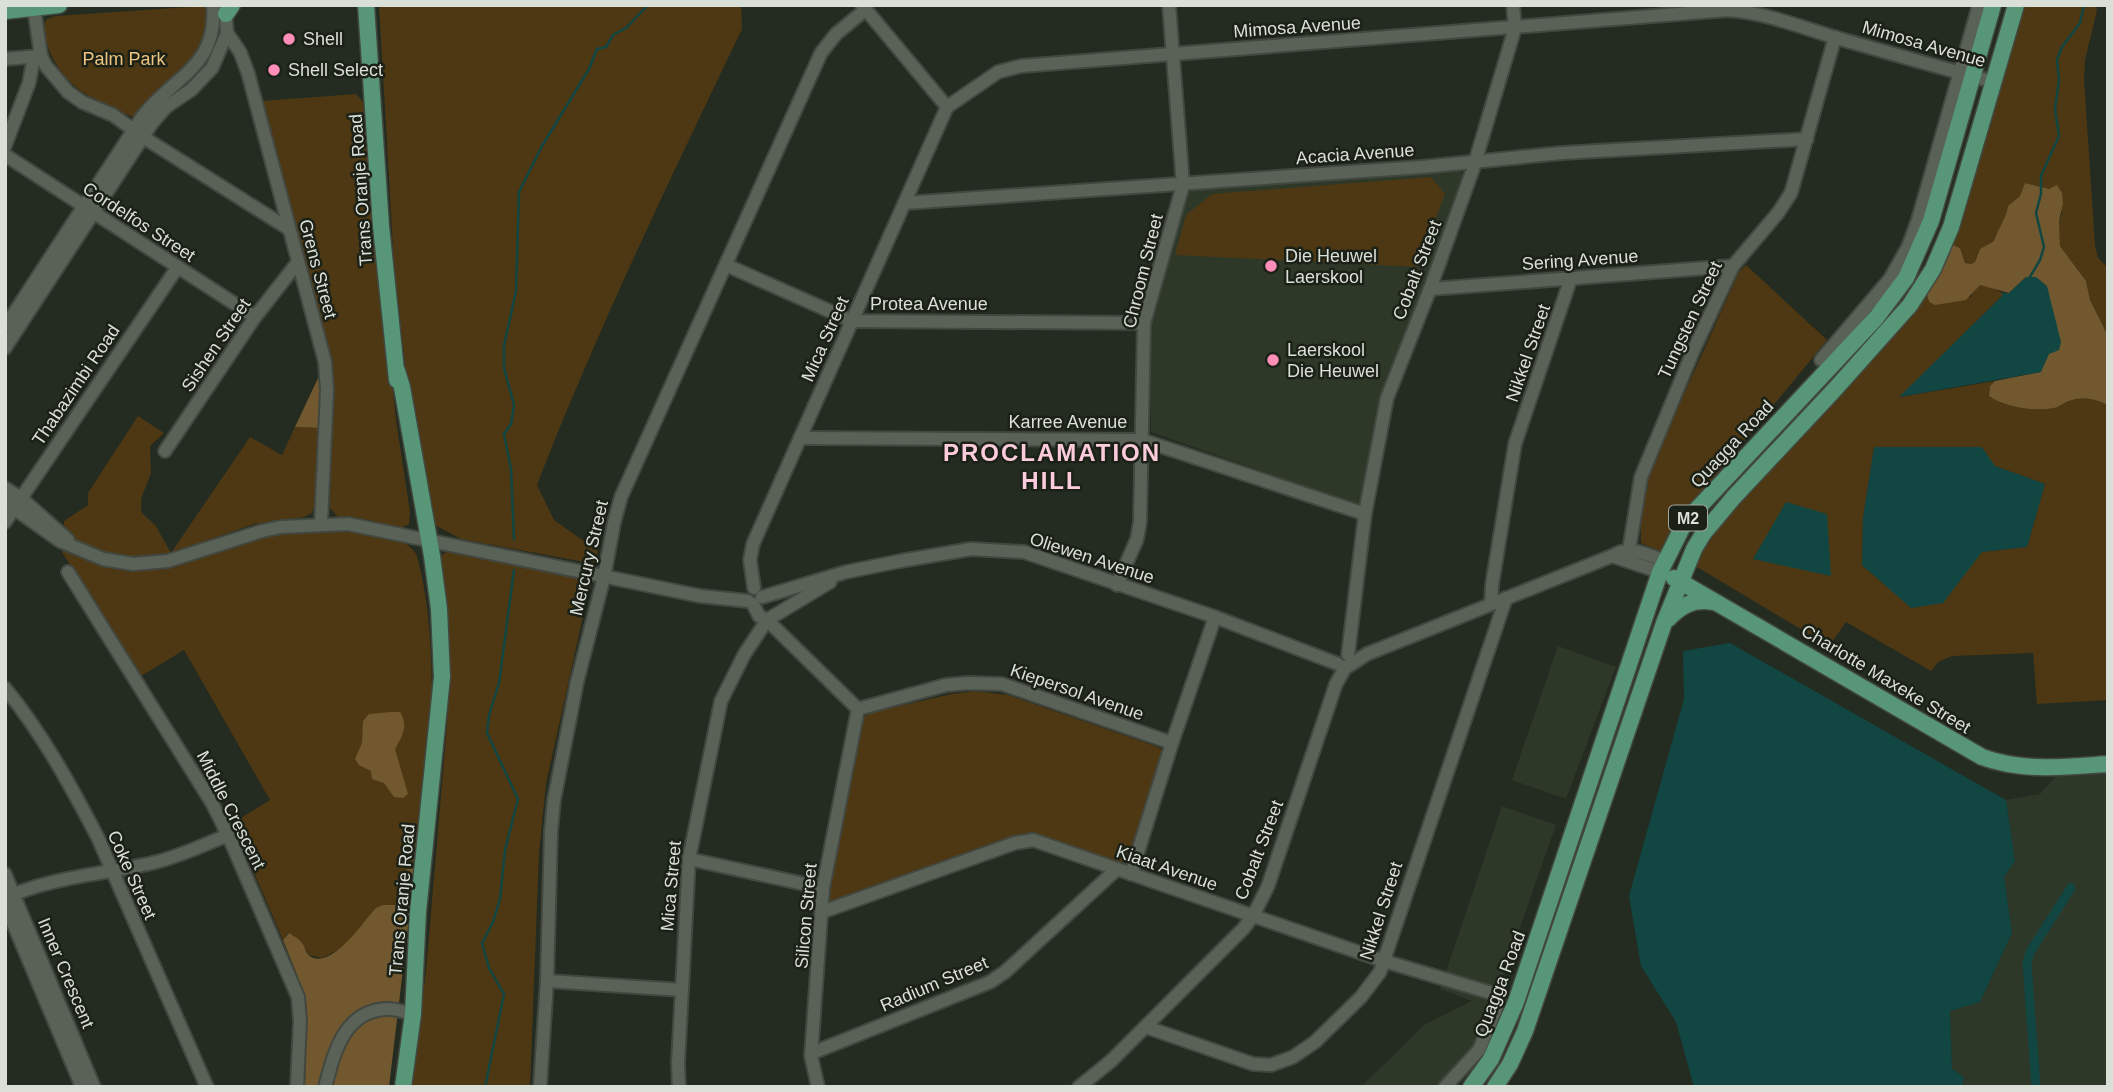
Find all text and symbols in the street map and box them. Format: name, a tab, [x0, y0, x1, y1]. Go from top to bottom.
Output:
street label: Mimosa Avenue	[1233, 13, 1361, 41]
street label: Mimosa Avenue	[1860, 17, 1988, 71]
place label: Shell	[303, 29, 343, 49]
marker: Shell	[281, 31, 297, 47]
park label: Palm Park	[82, 49, 167, 69]
place label: Shell Select	[288, 60, 383, 80]
marker: Shell Select	[266, 62, 282, 78]
street label: Trans Oranje Road	[346, 113, 376, 267]
street label: Acacia Avenue	[1295, 140, 1415, 168]
street label: Cordelfos Street	[79, 178, 199, 266]
street label: Chroom Street	[1119, 212, 1167, 330]
street label: Grens Street	[295, 217, 341, 321]
street label: Cobalt Street	[1389, 217, 1445, 323]
place label: Die Heuwel Laerskool	[1285, 246, 1377, 287]
street label: Sering Avenue	[1521, 246, 1639, 274]
marker: Die Heuwel Laerskool	[1263, 258, 1279, 274]
street label: Tungsten Street	[1654, 258, 1726, 382]
street label: Mica Street	[797, 293, 853, 385]
street label: Protea Avenue	[870, 294, 988, 314]
street label: Sishen Street	[177, 295, 255, 395]
street label: Nikkel Street	[1502, 302, 1554, 404]
street label: Thabazimbi Road	[28, 321, 124, 449]
place label: Laerskool Die Heuwel	[1287, 340, 1379, 381]
marker: Laerskool Die Heuwel	[1265, 352, 1281, 368]
street label: Quagga Road	[1686, 396, 1778, 492]
street label: Karree Avenue	[1009, 412, 1127, 432]
district label: PROCLAMATION HILL	[943, 439, 1161, 494]
street label: Mercury Street	[566, 498, 612, 618]
road number: M2	[1669, 505, 1707, 530]
street label: Oliewen Avenue	[1027, 528, 1157, 588]
street label: Charlotte Maxeke Street	[1798, 620, 1974, 738]
street label: Kiepersol Avenue	[1008, 660, 1146, 724]
street label: Middle Crescent	[193, 748, 269, 872]
street label: Cobalt Street	[1231, 797, 1287, 903]
street label: Trans Oranje Road	[385, 823, 419, 977]
street label: Coke Street	[104, 828, 160, 922]
street label: Mica Street	[657, 840, 685, 932]
street label: Kiaat Avenue	[1114, 841, 1220, 895]
street label: Nikkel Street	[1356, 859, 1406, 963]
street label: Silicon Street	[791, 862, 821, 970]
street label: Inner Crescent	[34, 915, 98, 1031]
street label: Quagga Road	[1471, 928, 1529, 1040]
street label: Radium Street	[877, 952, 991, 1016]

